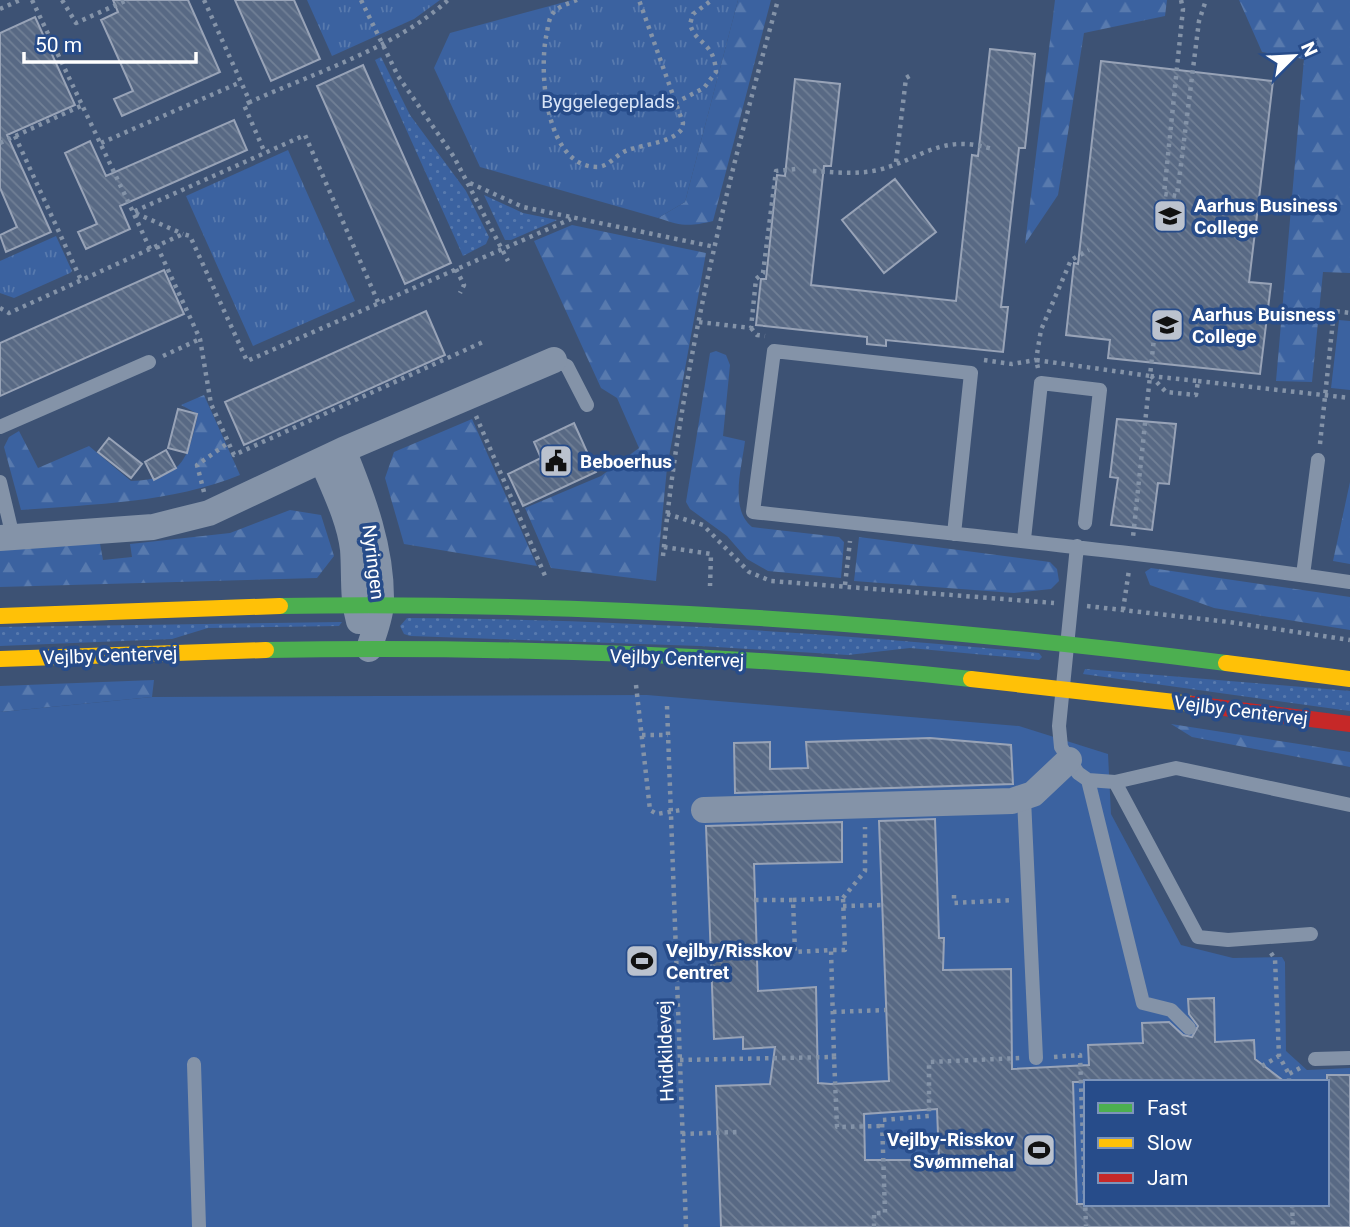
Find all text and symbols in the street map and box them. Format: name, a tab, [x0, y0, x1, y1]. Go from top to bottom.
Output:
scale bar	[24, 21, 196, 65]
north arrow	[1259, 21, 1329, 91]
text: 50 m	[35, 33, 82, 57]
text: N	[1296, 38, 1322, 60]
park label: Byggelegeplads	[541, 90, 675, 113]
place label: Aarhus Business College	[1194, 194, 1338, 239]
school or university icon: Aarhus Business College	[1151, 197, 1189, 235]
place label: Aarhus Buisness College	[1192, 303, 1336, 348]
school or university icon: Aarhus Buisness College	[1148, 306, 1186, 344]
public building icon: Beboerhus	[537, 442, 575, 480]
place label: Beboerhus	[580, 450, 672, 473]
street label: Nyringen	[357, 523, 390, 601]
street label: Vejlby Centervej	[42, 642, 178, 669]
street label: Vejlby Centervej	[609, 645, 745, 672]
street label: Vejlby Centervej	[1173, 691, 1309, 730]
place label: Vejlby/Risskov Centret	[666, 939, 793, 984]
sports icon: Vejlby/Risskov Centret	[623, 942, 661, 980]
street label: Hvidkildevej	[652, 1000, 679, 1102]
legend	[1084, 1080, 1329, 1206]
text: Fast	[1147, 1096, 1188, 1120]
place label: Vejlby-Risskov Svømmehal	[887, 1128, 1014, 1173]
sports icon: Vejlby-Risskov Svømmehal	[1020, 1131, 1058, 1169]
text: Slow	[1147, 1131, 1193, 1155]
text: Jam	[1147, 1166, 1188, 1190]

